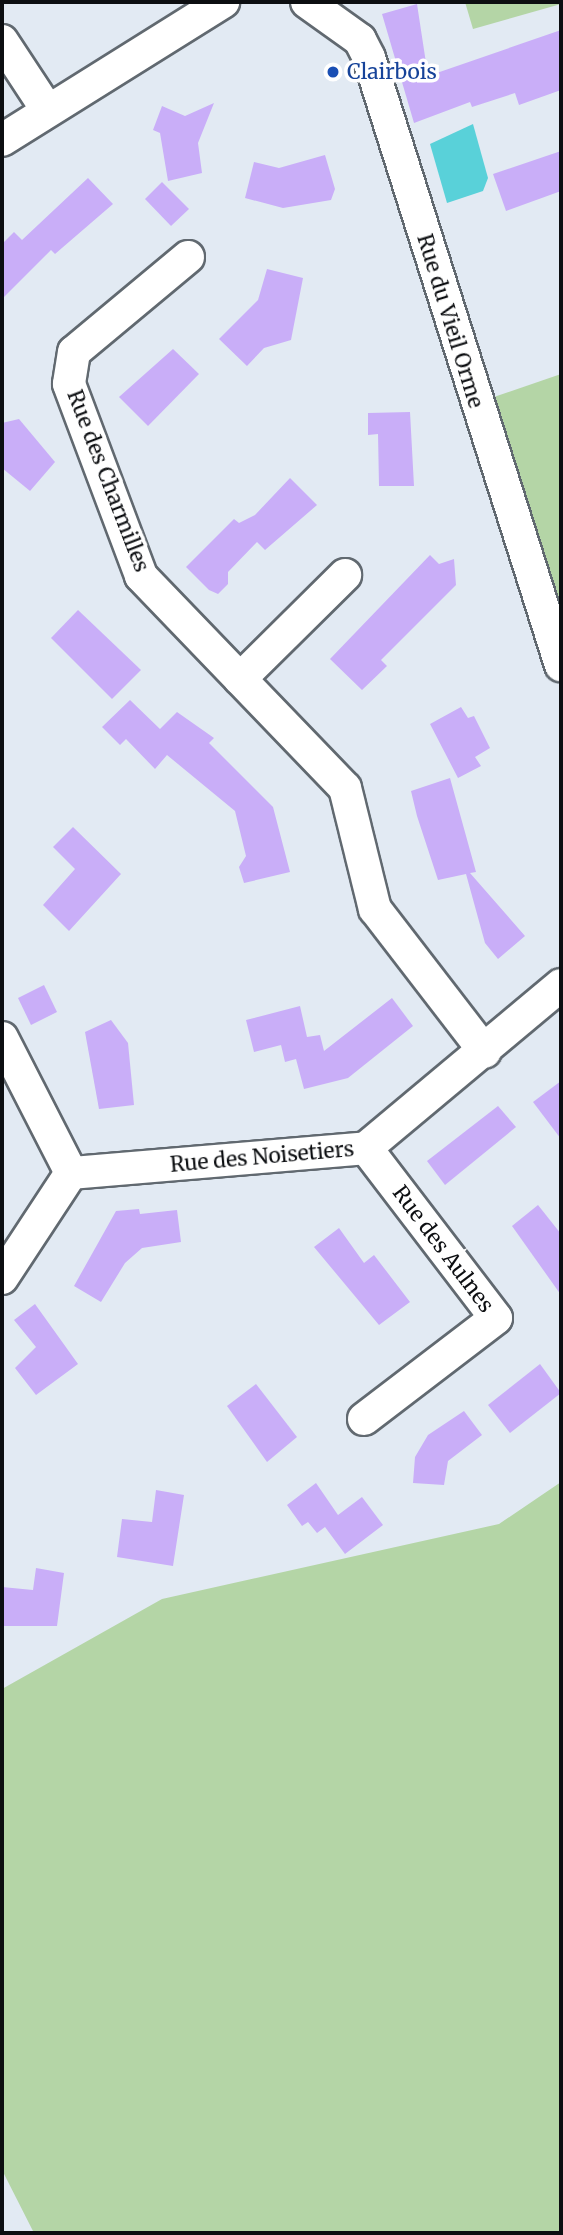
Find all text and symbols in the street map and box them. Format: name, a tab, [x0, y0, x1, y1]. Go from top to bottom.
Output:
place label: Clairbois	[347, 59, 437, 85]
marker: Clairbois	[325, 64, 341, 80]
street label: Rue du Vieil Orme	[412, 231, 488, 411]
street label: Rue des Charmilles	[62, 386, 154, 576]
street label: Rue des Noisetiers	[169, 1136, 355, 1178]
street label: Rue des Aulnes	[387, 1181, 499, 1317]

